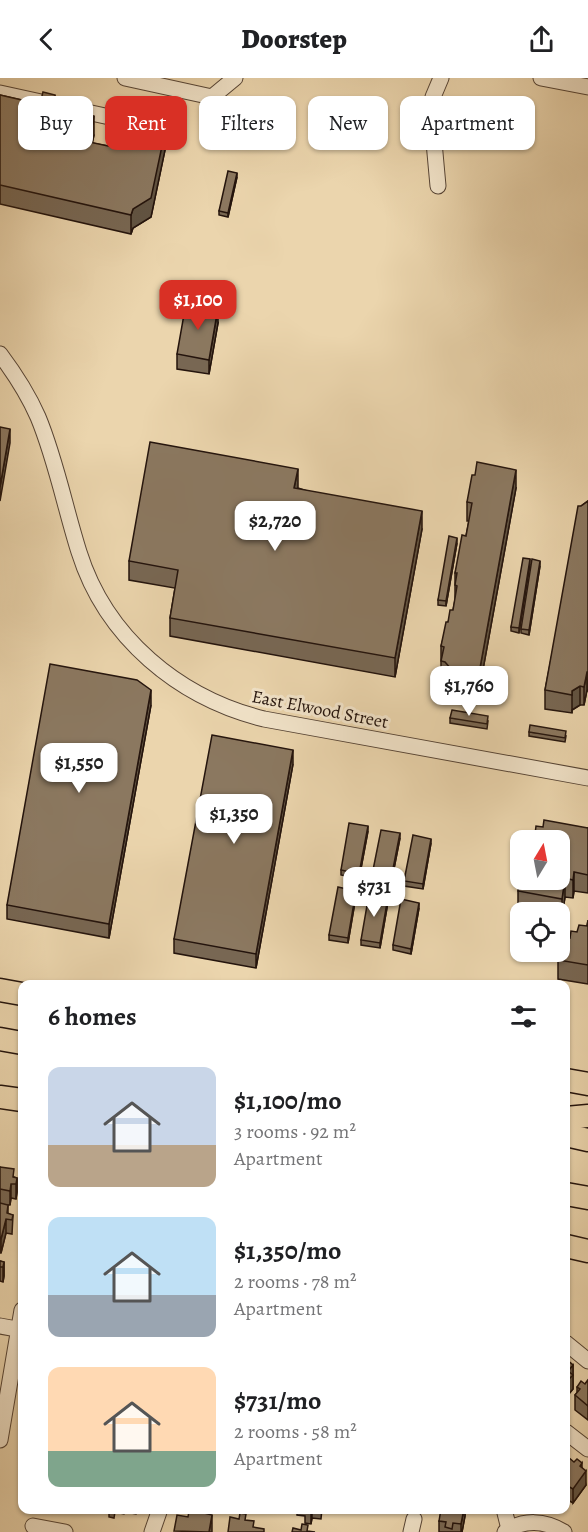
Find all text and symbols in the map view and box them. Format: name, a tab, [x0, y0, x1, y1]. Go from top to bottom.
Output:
text: Doorstep	[241, 21, 347, 57]
icon: back	[30, 23, 63, 56]
icon: share	[525, 23, 558, 56]
chip: Buy	[18, 96, 93, 150]
chip: Rent	[105, 96, 187, 150]
chip: Filters	[199, 96, 296, 150]
chip: New	[308, 96, 388, 150]
chip: Apartment	[400, 96, 535, 150]
pin: $1,100	[149, 280, 247, 331]
text: $1,100	[173, 286, 223, 313]
pin: $2,720	[226, 501, 324, 552]
text: $2,720	[249, 507, 301, 534]
pin: $1,760	[420, 666, 518, 717]
text: $1,760	[444, 672, 494, 699]
street label: East Elwood Street	[250, 684, 390, 734]
pin: $1,550	[30, 743, 128, 794]
text: $1,550	[55, 749, 104, 776]
pin: $1,350	[185, 794, 283, 845]
text: $1,350	[209, 800, 259, 827]
north arrow	[510, 830, 570, 890]
map controls	[510, 830, 570, 962]
pin: $731	[338, 867, 410, 918]
text: $731	[357, 873, 391, 900]
button: locate	[510, 902, 570, 962]
text: 6 homes	[48, 999, 137, 1034]
icon: filters	[507, 1000, 540, 1033]
text: $1,100/mo	[234, 1083, 342, 1118]
icon: home	[96, 1091, 168, 1163]
text: 3 rooms · 92 m²	[234, 1118, 356, 1145]
text: Apartment	[234, 1145, 323, 1172]
text: $1,350/mo	[234, 1233, 342, 1268]
icon: home	[96, 1241, 168, 1313]
text: 2 rooms · 78 m²	[234, 1268, 357, 1295]
text: Apartment	[234, 1295, 323, 1322]
text: $731/mo	[234, 1383, 321, 1418]
icon: home	[96, 1391, 168, 1463]
text: 2 rooms · 58 m²	[234, 1418, 357, 1445]
text: Apartment	[234, 1445, 323, 1472]

